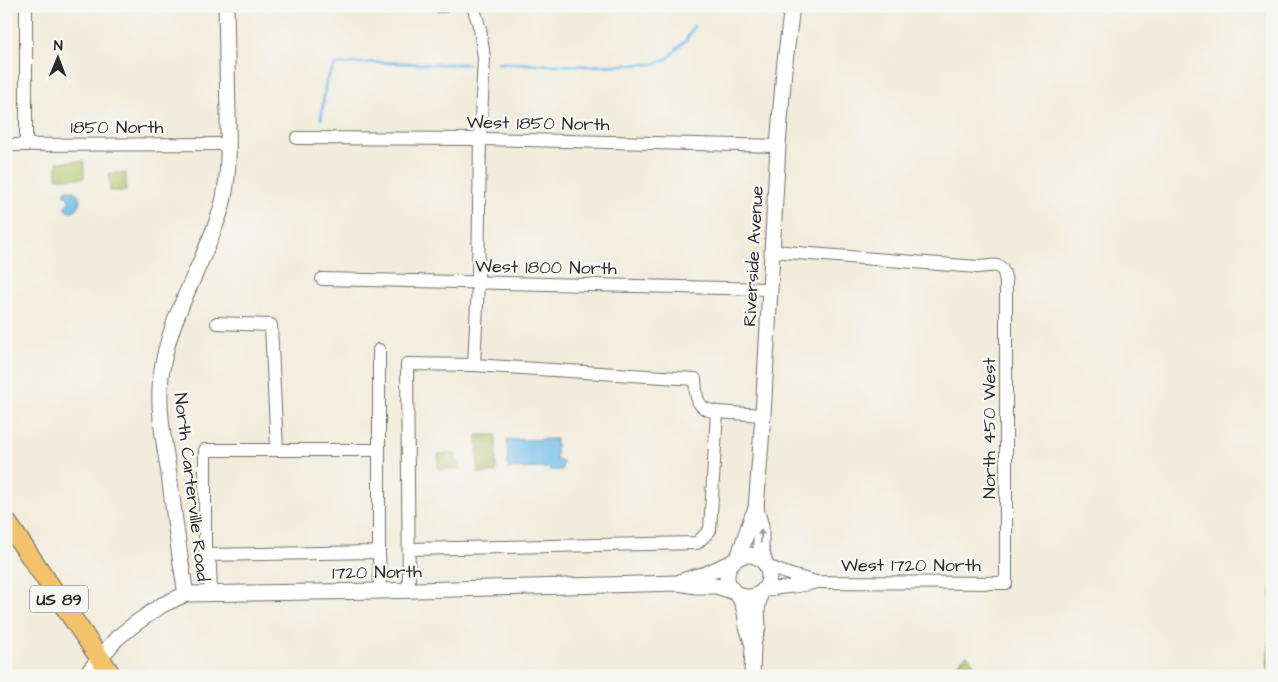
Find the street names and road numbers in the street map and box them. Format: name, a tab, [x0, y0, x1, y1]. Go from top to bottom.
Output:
street label: West 1850 North	[466, 110, 610, 137]
street label: 1850 North	[71, 115, 163, 140]
street label: Riverside Avenue	[737, 185, 770, 327]
street label: West 1800 North	[475, 254, 617, 281]
street label: North 450 West	[977, 357, 1002, 499]
street label: North Carterville Road	[168, 391, 215, 583]
street label: West 1720 North	[841, 553, 981, 578]
street label: 1720 North	[332, 559, 422, 586]
road number: US 89	[30, 586, 88, 612]

